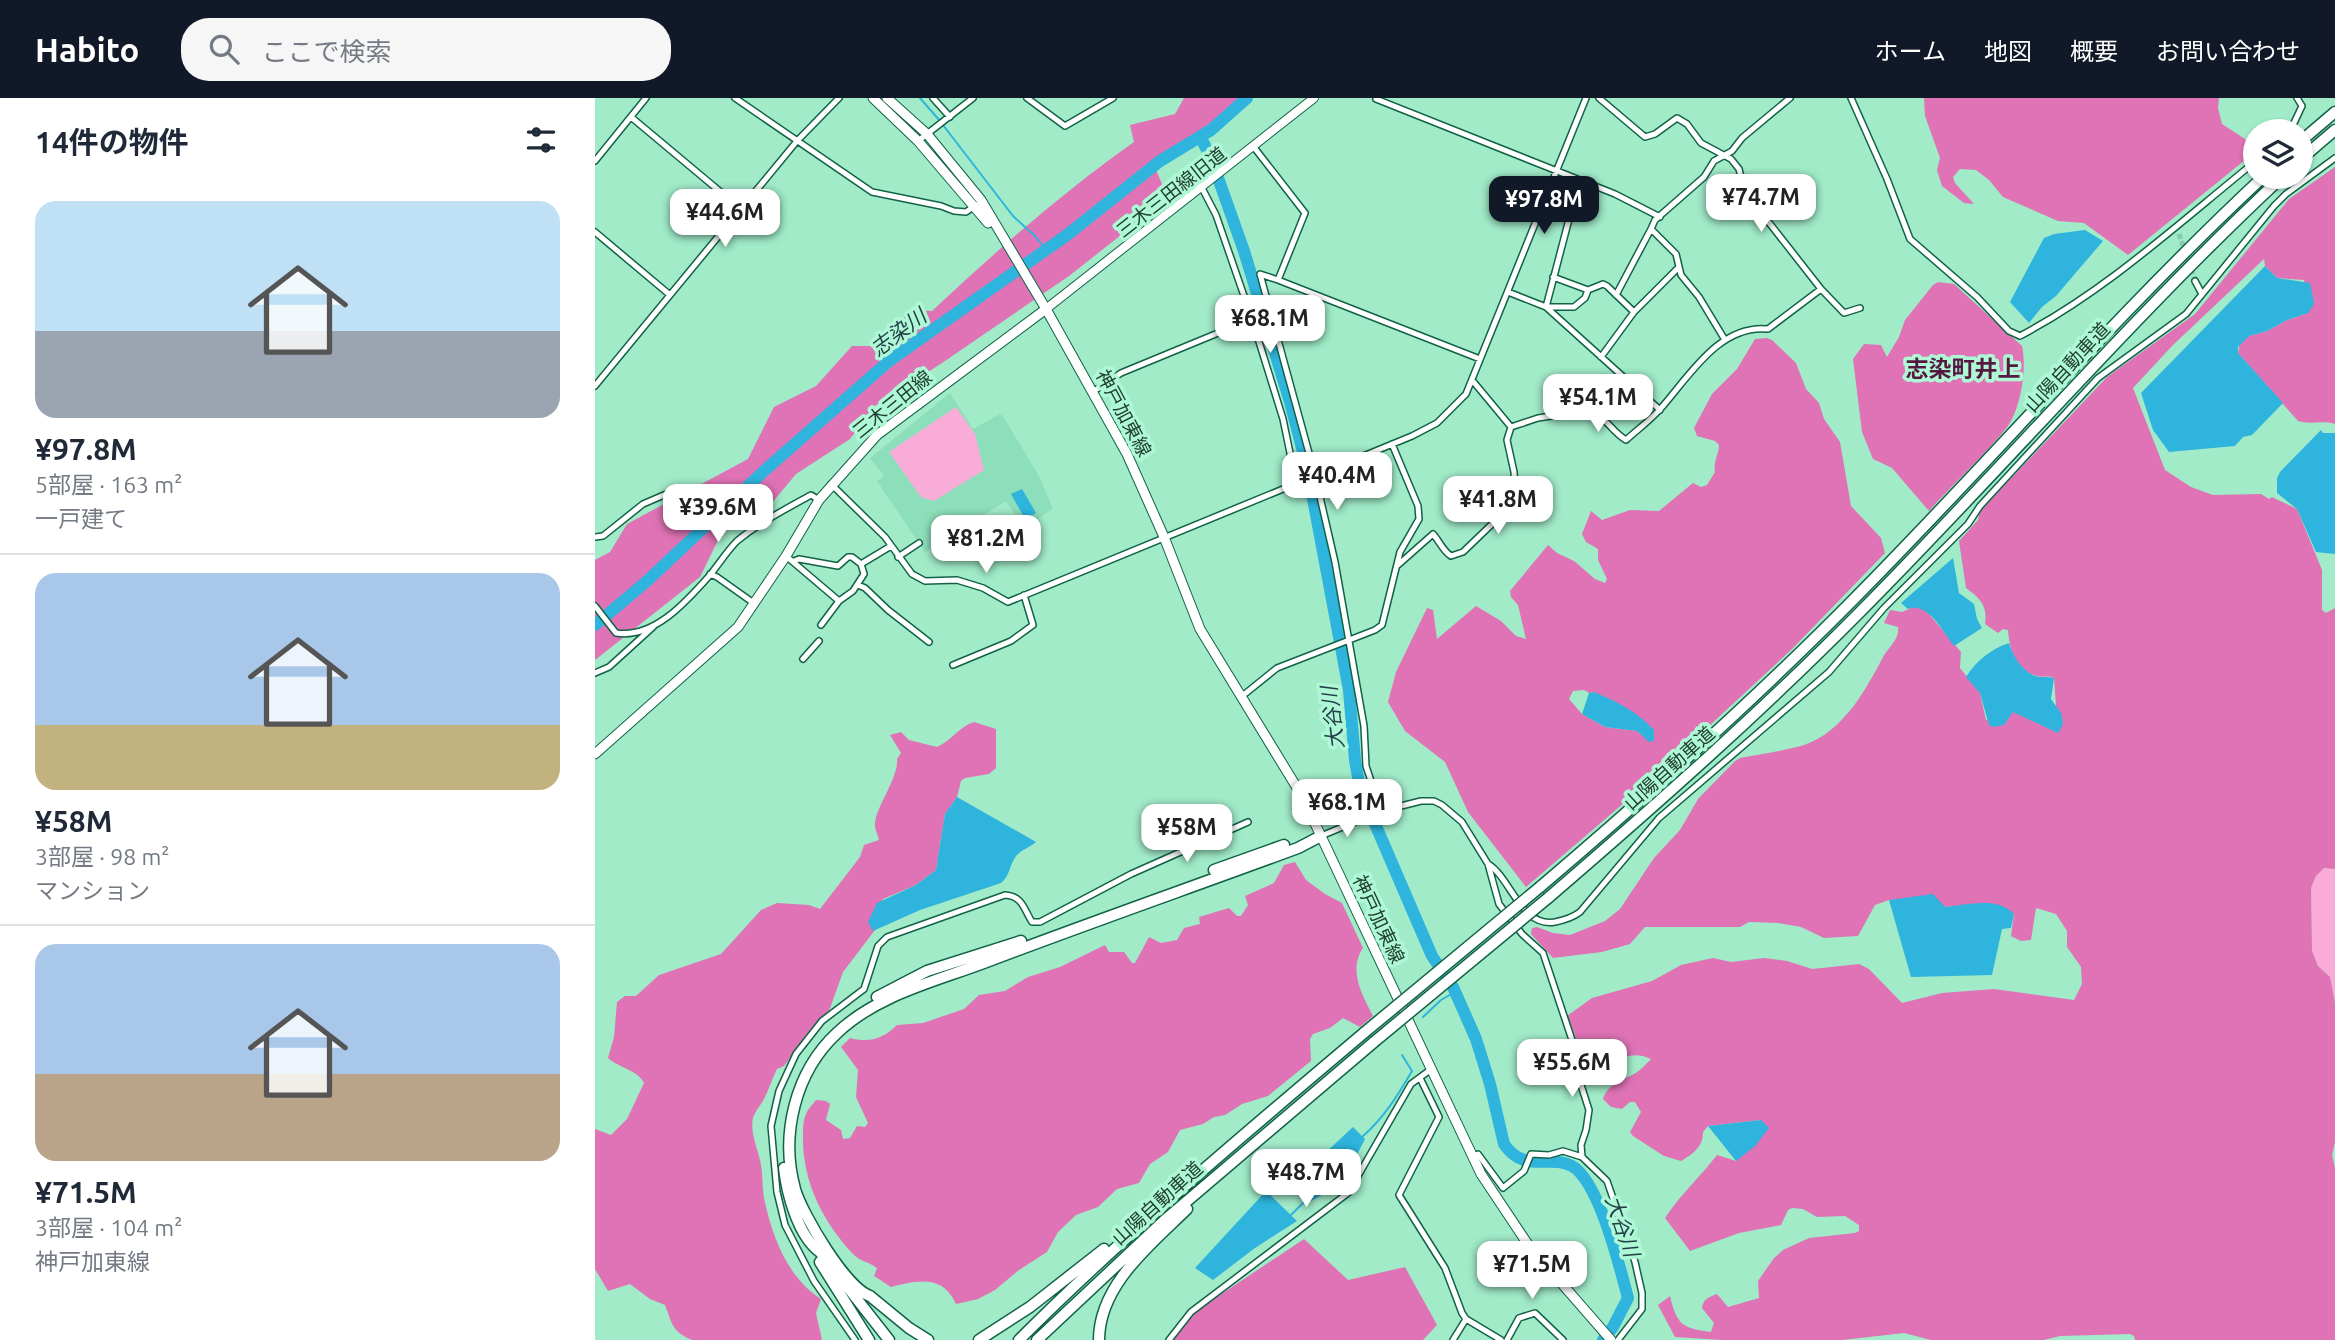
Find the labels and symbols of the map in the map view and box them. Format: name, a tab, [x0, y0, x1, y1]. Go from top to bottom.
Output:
street label: 三木三田線旧道	[1112, 142, 1230, 242]
pin: ¥74.7M	[1704, 174, 1818, 234]
pin: ¥97.8M	[1487, 176, 1601, 236]
pin: ¥44.6M	[668, 190, 782, 249]
pin: ¥68.1M	[1213, 296, 1327, 355]
water label: 志染川	[866, 302, 932, 361]
street label: 山陽自動車道	[2020, 318, 2114, 416]
district label: 志染町井上	[1906, 356, 2021, 381]
street label: 三木三田線	[848, 366, 936, 442]
street label: 神戸加東線	[1092, 366, 1156, 460]
pin: ¥54.1M	[1541, 374, 1655, 434]
pin: ¥40.4M	[1280, 452, 1394, 512]
pin: ¥41.8M	[1441, 476, 1555, 536]
pin: ¥39.6M	[661, 484, 775, 544]
pin: ¥81.2M	[929, 516, 1043, 575]
water label: 大谷川	[1316, 683, 1348, 751]
street label: 山陽自動車道	[1619, 722, 1719, 814]
pin: ¥68.1M	[1290, 780, 1404, 839]
pin: ¥58M	[1146, 804, 1228, 864]
street label: 神戸加東線	[1349, 871, 1409, 967]
pin: ¥55.6M	[1515, 1040, 1629, 1099]
pin: ¥48.7M	[1249, 1150, 1363, 1209]
street label: 山陽自動車道	[1107, 1157, 1207, 1249]
water label: 大谷川	[1601, 1192, 1645, 1262]
pin: ¥71.5M	[1475, 1242, 1589, 1301]

